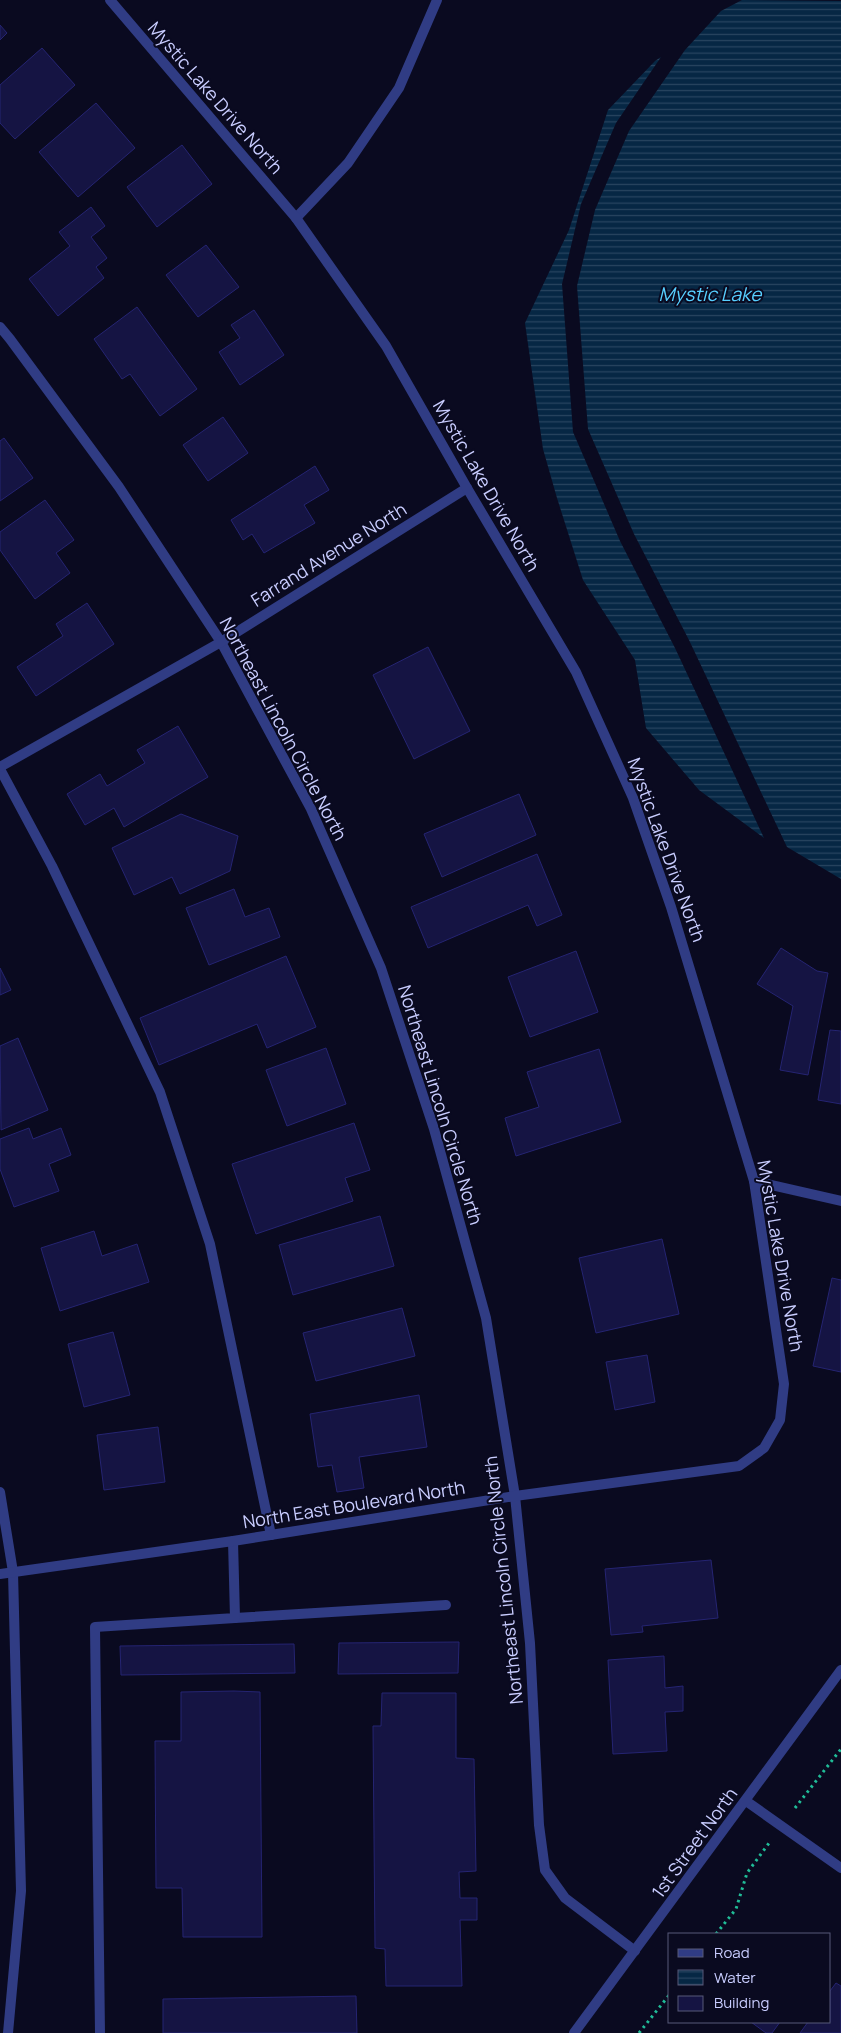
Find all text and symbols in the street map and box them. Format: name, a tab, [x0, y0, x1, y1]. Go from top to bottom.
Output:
street label: Mystic Lake Drive North	[143, 16, 289, 178]
water label: Mystic Lake	[659, 281, 763, 307]
street label: Mystic Lake Drive North	[428, 395, 546, 576]
street label: Farrand Avenue North	[246, 497, 411, 612]
street label: Northeast Lincoln Circle North	[215, 613, 353, 844]
street label: Mystic Lake Drive North	[622, 754, 711, 945]
street label: Northeast Lincoln Circle North	[393, 982, 489, 1228]
street label: Mystic Lake Drive North	[752, 1158, 810, 1354]
street label: Northeast Lincoln Circle North	[478, 1455, 528, 1705]
street label: North East Boulevard North	[241, 1475, 467, 1533]
street label: 1st Street North	[646, 1782, 742, 1903]
legend	[668, 1933, 831, 2023]
text: Road	[714, 1942, 750, 1963]
text: Water	[714, 1967, 756, 1988]
text: Building	[714, 1992, 769, 2013]

